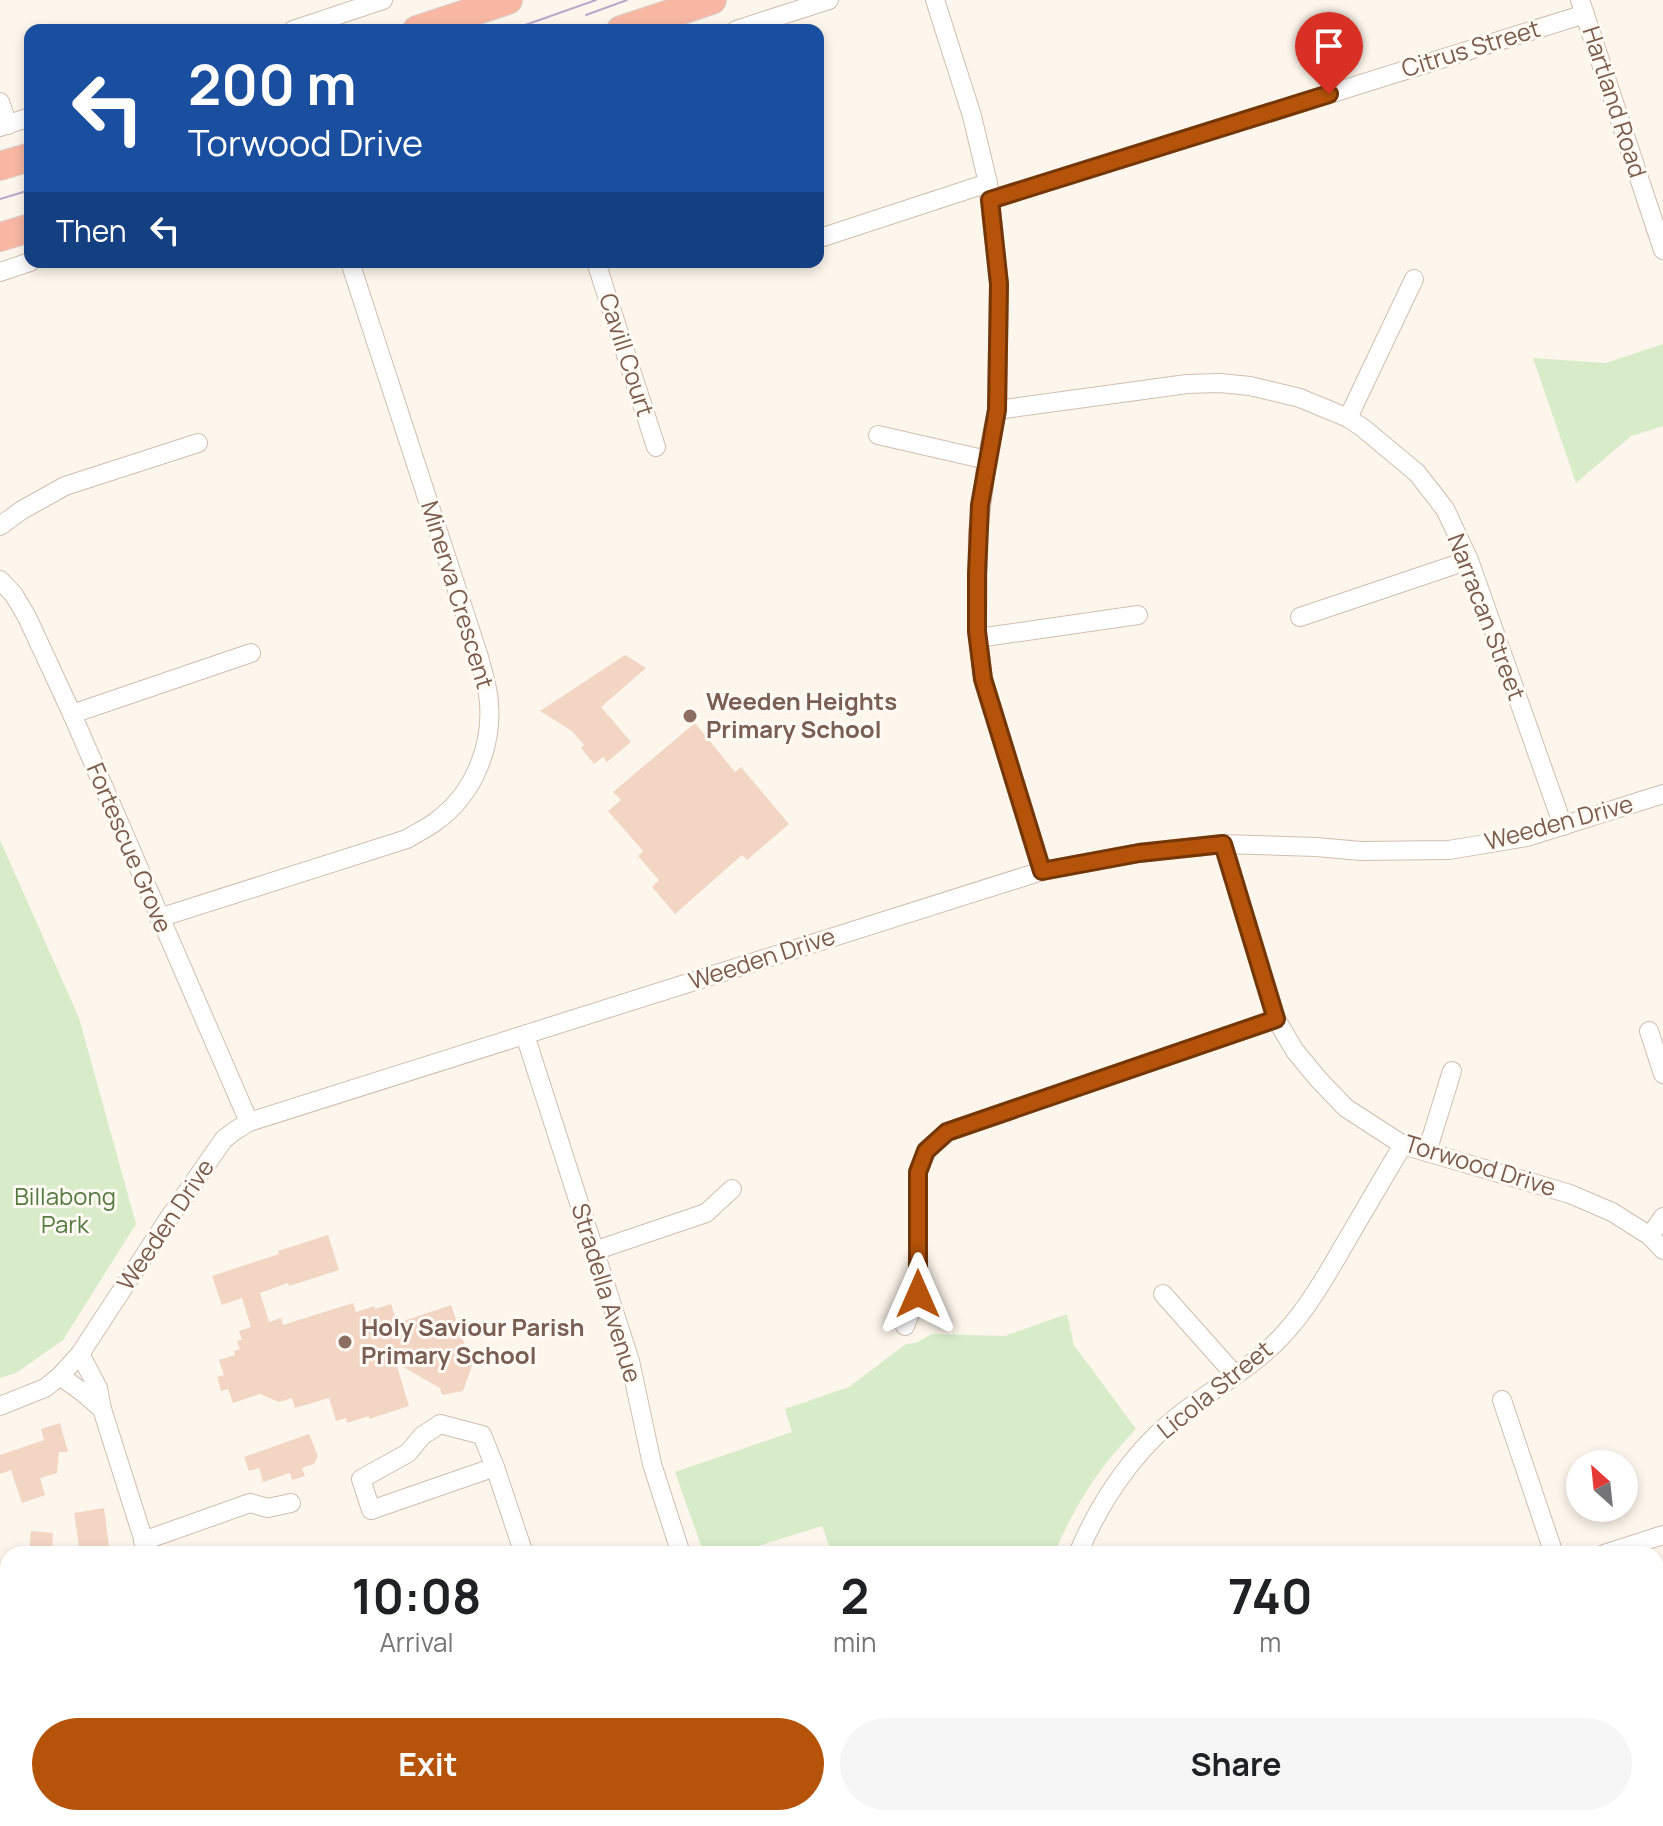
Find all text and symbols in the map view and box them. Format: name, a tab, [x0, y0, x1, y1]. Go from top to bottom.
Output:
street label: Citrus Street	[1397, 11, 1544, 84]
pin	[1295, 12, 1363, 94]
street label: Hartland Road	[1575, 22, 1655, 181]
icon: arrive	[1307, 24, 1351, 68]
text: 200 m	[188, 45, 357, 122]
icon: left	[56, 56, 160, 160]
text: Torwood Drive	[188, 118, 423, 167]
icon: left	[143, 208, 187, 252]
text: Then	[56, 210, 127, 251]
street label: Cavill Court	[592, 289, 663, 420]
street label: Minerva Crescent	[414, 497, 503, 693]
street label: Narracan Street	[1440, 528, 1534, 705]
place label: Weeden Heights Primary School	[706, 684, 897, 745]
marker: Weeden Heights Primary School	[681, 707, 699, 725]
street label: Fortescue Grove	[80, 757, 181, 937]
street label: Weeden Drive	[1481, 786, 1636, 857]
street label: Weeden Drive	[684, 918, 839, 997]
street label: Torwood Drive	[1401, 1126, 1560, 1203]
street label: Weeden Drive	[109, 1152, 221, 1296]
park label: Billabong Park	[14, 1179, 116, 1240]
street label: Stradella Avenue	[565, 1199, 650, 1386]
position arrow	[876, 1252, 960, 1336]
place label: Holy Saviour Parish Primary School	[361, 1310, 585, 1371]
street label: Licola Street	[1150, 1332, 1279, 1445]
marker: Holy Saviour Parish Primary School	[336, 1333, 354, 1351]
north arrow	[1566, 1450, 1638, 1522]
map controls	[1566, 1450, 1638, 1522]
text: 10:08	[351, 1563, 482, 1628]
text: 2	[840, 1563, 869, 1628]
text: 740	[1228, 1563, 1313, 1628]
text: Arrival	[379, 1624, 454, 1660]
text: min	[833, 1624, 877, 1660]
text: m	[1259, 1624, 1281, 1660]
button: Exit	[32, 1718, 824, 1810]
button: Share	[840, 1718, 1632, 1810]

